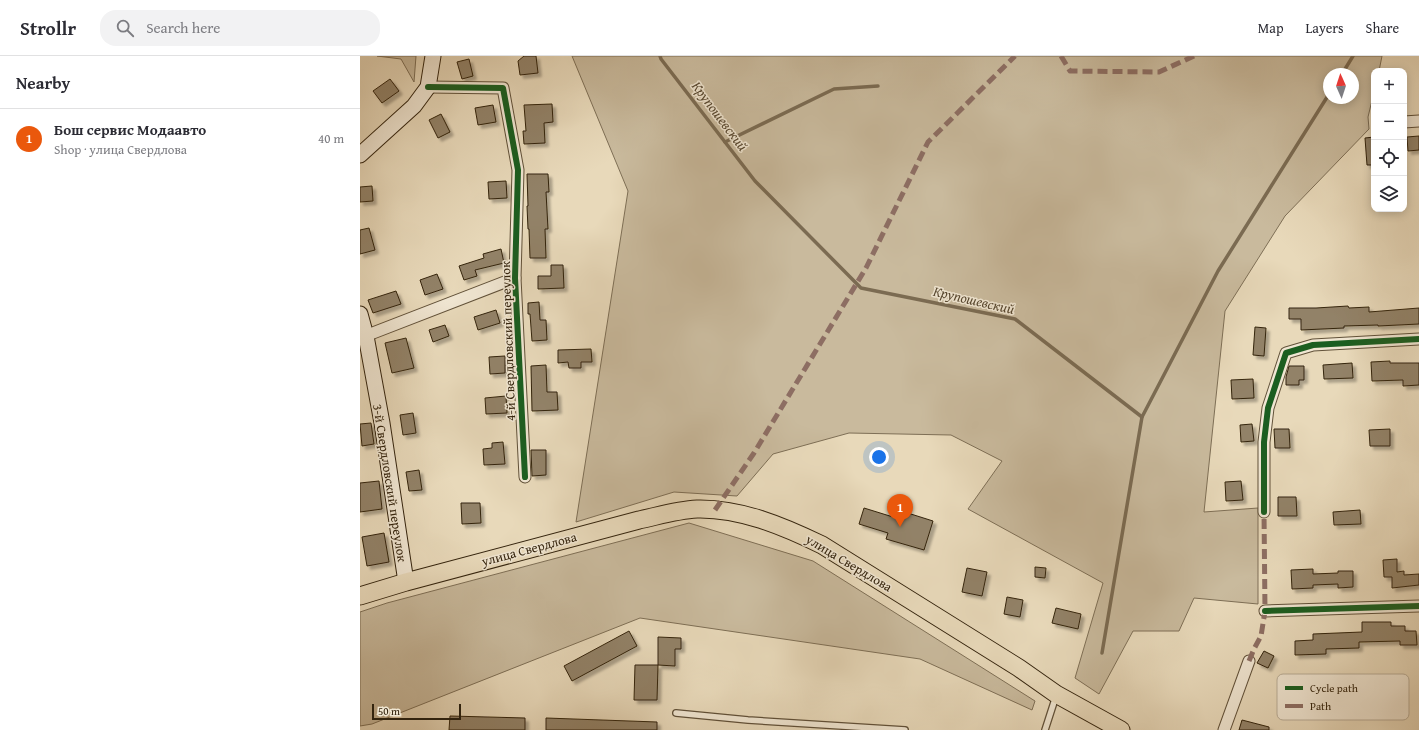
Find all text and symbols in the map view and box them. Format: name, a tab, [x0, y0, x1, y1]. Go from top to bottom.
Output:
search box	[100, 10, 380, 46]
text: Strollr	[20, 14, 76, 42]
icon: search	[114, 17, 136, 39]
text: Search here	[146, 17, 220, 38]
text: Map	[1258, 18, 1284, 38]
text: Layers	[1306, 18, 1344, 38]
text: Share	[1366, 18, 1399, 38]
north arrow	[1323, 68, 1359, 104]
map controls	[1371, 68, 1407, 212]
button: +	[1371, 68, 1407, 104]
text: Nearby	[16, 70, 70, 95]
water label: Крупошевский	[687, 77, 753, 155]
button: −	[1371, 104, 1407, 140]
text: Бош сервис Модаавто	[54, 119, 206, 140]
text: 1	[26, 129, 32, 148]
text: 40 m	[318, 129, 344, 148]
text: Shop · улица Свердлова	[54, 140, 187, 159]
button: locate	[1371, 140, 1407, 176]
button: layers	[1371, 176, 1407, 212]
street label: 4-й Свердловский переулок	[496, 261, 520, 421]
water label: Крупошевский	[931, 281, 1017, 319]
street label: 3-й Свердловский переулок	[368, 403, 412, 564]
your location	[869, 447, 889, 467]
pin: 1	[887, 494, 913, 527]
street label: улица Свердлова	[478, 527, 580, 571]
street label: улица Свердлова	[801, 529, 897, 597]
legend	[1277, 674, 1409, 720]
text: Cycle path	[1310, 680, 1359, 696]
text: Path	[1310, 698, 1332, 714]
scale bar	[372, 702, 461, 721]
text: 50 m	[378, 703, 400, 719]

